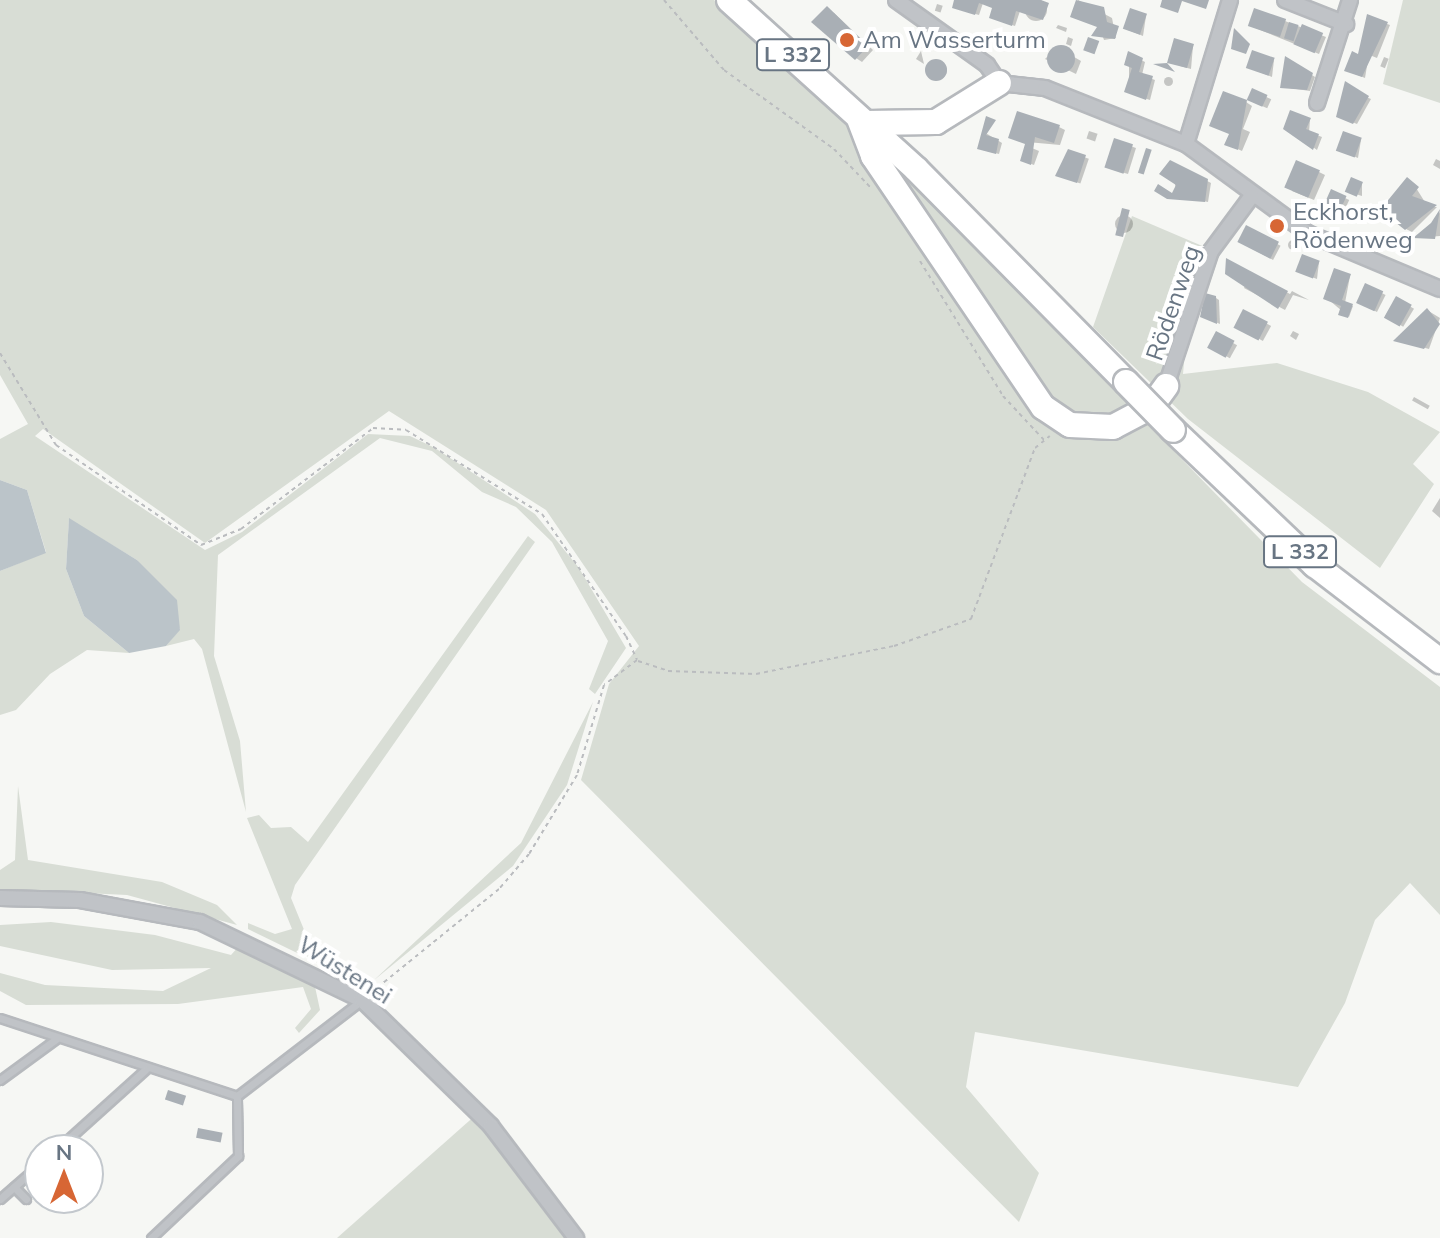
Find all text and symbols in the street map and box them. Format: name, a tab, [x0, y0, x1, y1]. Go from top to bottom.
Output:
place label: Am Wasserturm	[863, 26, 1046, 54]
marker: Am Wasserturm	[838, 31, 856, 49]
road number: L 332	[755, 37, 831, 73]
place label: Eckhorst, Rödenweg	[1293, 198, 1413, 254]
marker: Eckhorst, Rödenweg	[1268, 217, 1286, 235]
street label: Rödenweg	[1140, 242, 1206, 364]
road number: L 332	[1262, 534, 1338, 570]
street label: Wüstenei	[293, 930, 397, 1010]
north arrow	[24, 1134, 104, 1214]
text: N	[56, 1138, 72, 1166]

